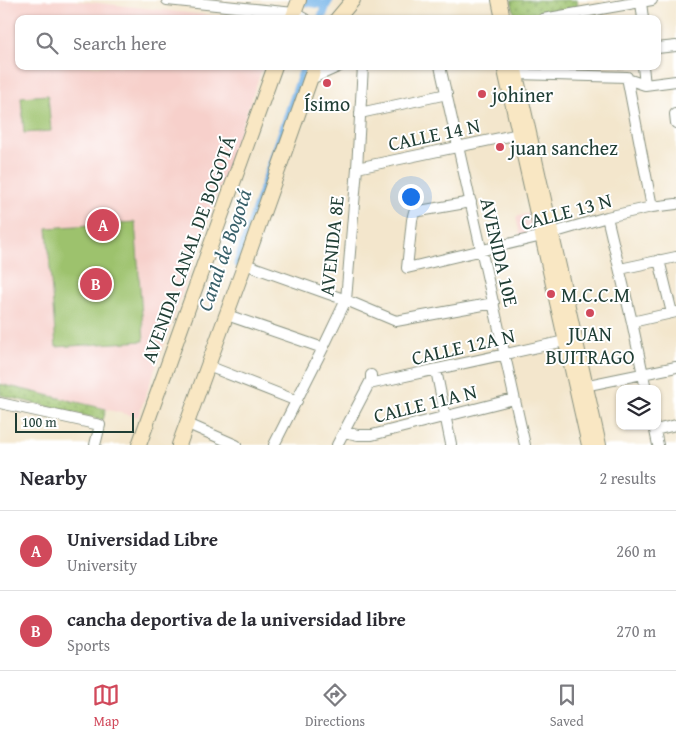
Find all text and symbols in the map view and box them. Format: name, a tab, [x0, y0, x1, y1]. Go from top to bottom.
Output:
search box	[15, 15, 661, 70]
icon: search	[33, 29, 61, 57]
text: Search here	[73, 29, 167, 57]
marker: Ísimo	[321, 77, 333, 89]
place label: johiner	[489, 80, 553, 109]
marker: johiner	[476, 88, 488, 100]
place label: Ísimo	[304, 89, 350, 118]
street label: CALLE 14 N	[385, 110, 483, 158]
street label: AVENIDA CANAL DE BOGOTÁ	[133, 131, 243, 367]
place label: juan sanchez	[507, 133, 618, 162]
marker: juan sanchez	[494, 141, 506, 153]
your location	[398, 184, 424, 210]
water label: Canal de Bogotá	[189, 185, 259, 315]
street label: CALLE 13 N	[517, 185, 615, 237]
street label: AVENIDA 8E	[311, 194, 351, 298]
street label: AVENIDA 10E	[473, 195, 527, 309]
pin: A	[87, 206, 119, 244]
pin: B	[80, 265, 112, 303]
place label: M.C.C.M	[561, 280, 630, 309]
marker: M.C.C.M	[545, 288, 557, 300]
marker: JUAN BUITRAGO	[584, 307, 596, 319]
place label: JUAN BUITRAGO	[545, 319, 635, 371]
street label: CALLE 12A N	[408, 320, 518, 372]
street label: CALLE 11A N	[370, 376, 480, 430]
map controls	[616, 385, 661, 430]
button: layers	[616, 385, 661, 430]
scale bar	[15, 410, 134, 433]
text: 100 m	[22, 412, 57, 432]
text: Nearby	[20, 462, 87, 493]
text: 2 results	[599, 466, 656, 490]
text: Universidad Libre	[67, 525, 218, 553]
text: A	[31, 539, 41, 563]
text: 260 m	[616, 539, 656, 563]
text: University	[67, 553, 137, 577]
text: cancha deportiva de la universidad libre	[67, 605, 406, 633]
text: B	[31, 619, 41, 643]
text: 270 m	[616, 619, 656, 643]
text: Sports	[67, 633, 110, 657]
tab: Map	[92, 681, 120, 731]
tab: Directions	[305, 681, 365, 731]
tab: Saved	[550, 681, 584, 731]

